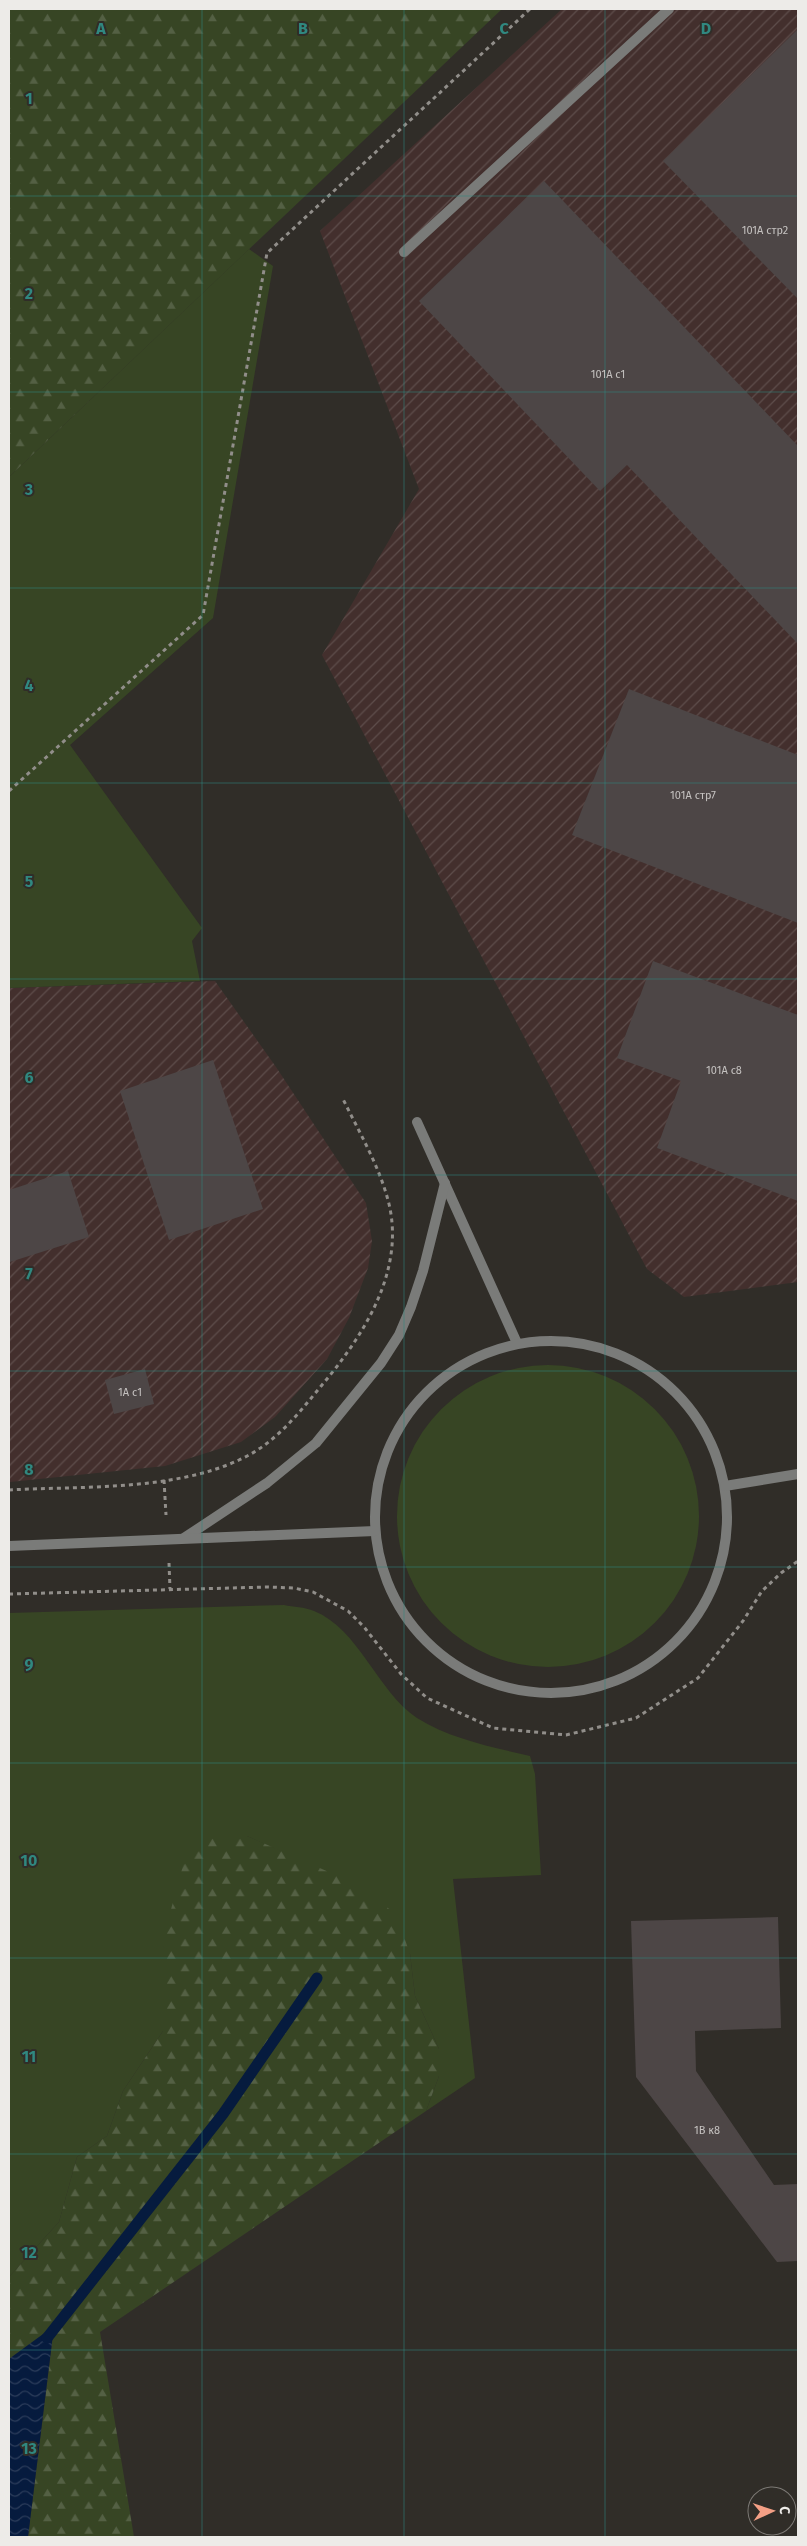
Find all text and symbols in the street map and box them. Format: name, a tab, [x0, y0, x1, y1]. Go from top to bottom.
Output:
text: A	[95, 19, 106, 38]
text: B	[298, 19, 308, 38]
text: C	[499, 19, 509, 38]
text: D	[701, 19, 711, 38]
text: 1	[25, 89, 33, 108]
house number: 101А стр2	[742, 224, 788, 237]
text: 2	[25, 284, 33, 303]
house number: 101А с1	[591, 368, 625, 381]
text: 3	[24, 480, 33, 499]
text: 4	[24, 676, 34, 695]
house number: 101А стр7	[670, 789, 716, 802]
text: 5	[25, 872, 34, 891]
house number: 101А с8	[706, 1064, 742, 1077]
text: 6	[24, 1068, 34, 1087]
text: 7	[25, 1264, 33, 1283]
house number: 1А с1	[118, 1386, 142, 1399]
text: 8	[24, 1460, 34, 1479]
text: 9	[25, 1655, 34, 1674]
text: 10	[21, 1851, 37, 1870]
text: 11	[22, 2047, 36, 2066]
house number: 1В к8	[694, 2124, 720, 2137]
text: 12	[21, 2243, 37, 2262]
text: 13	[21, 2439, 37, 2458]
north arrow	[747, 2486, 797, 2536]
text: С	[776, 2506, 793, 2515]

